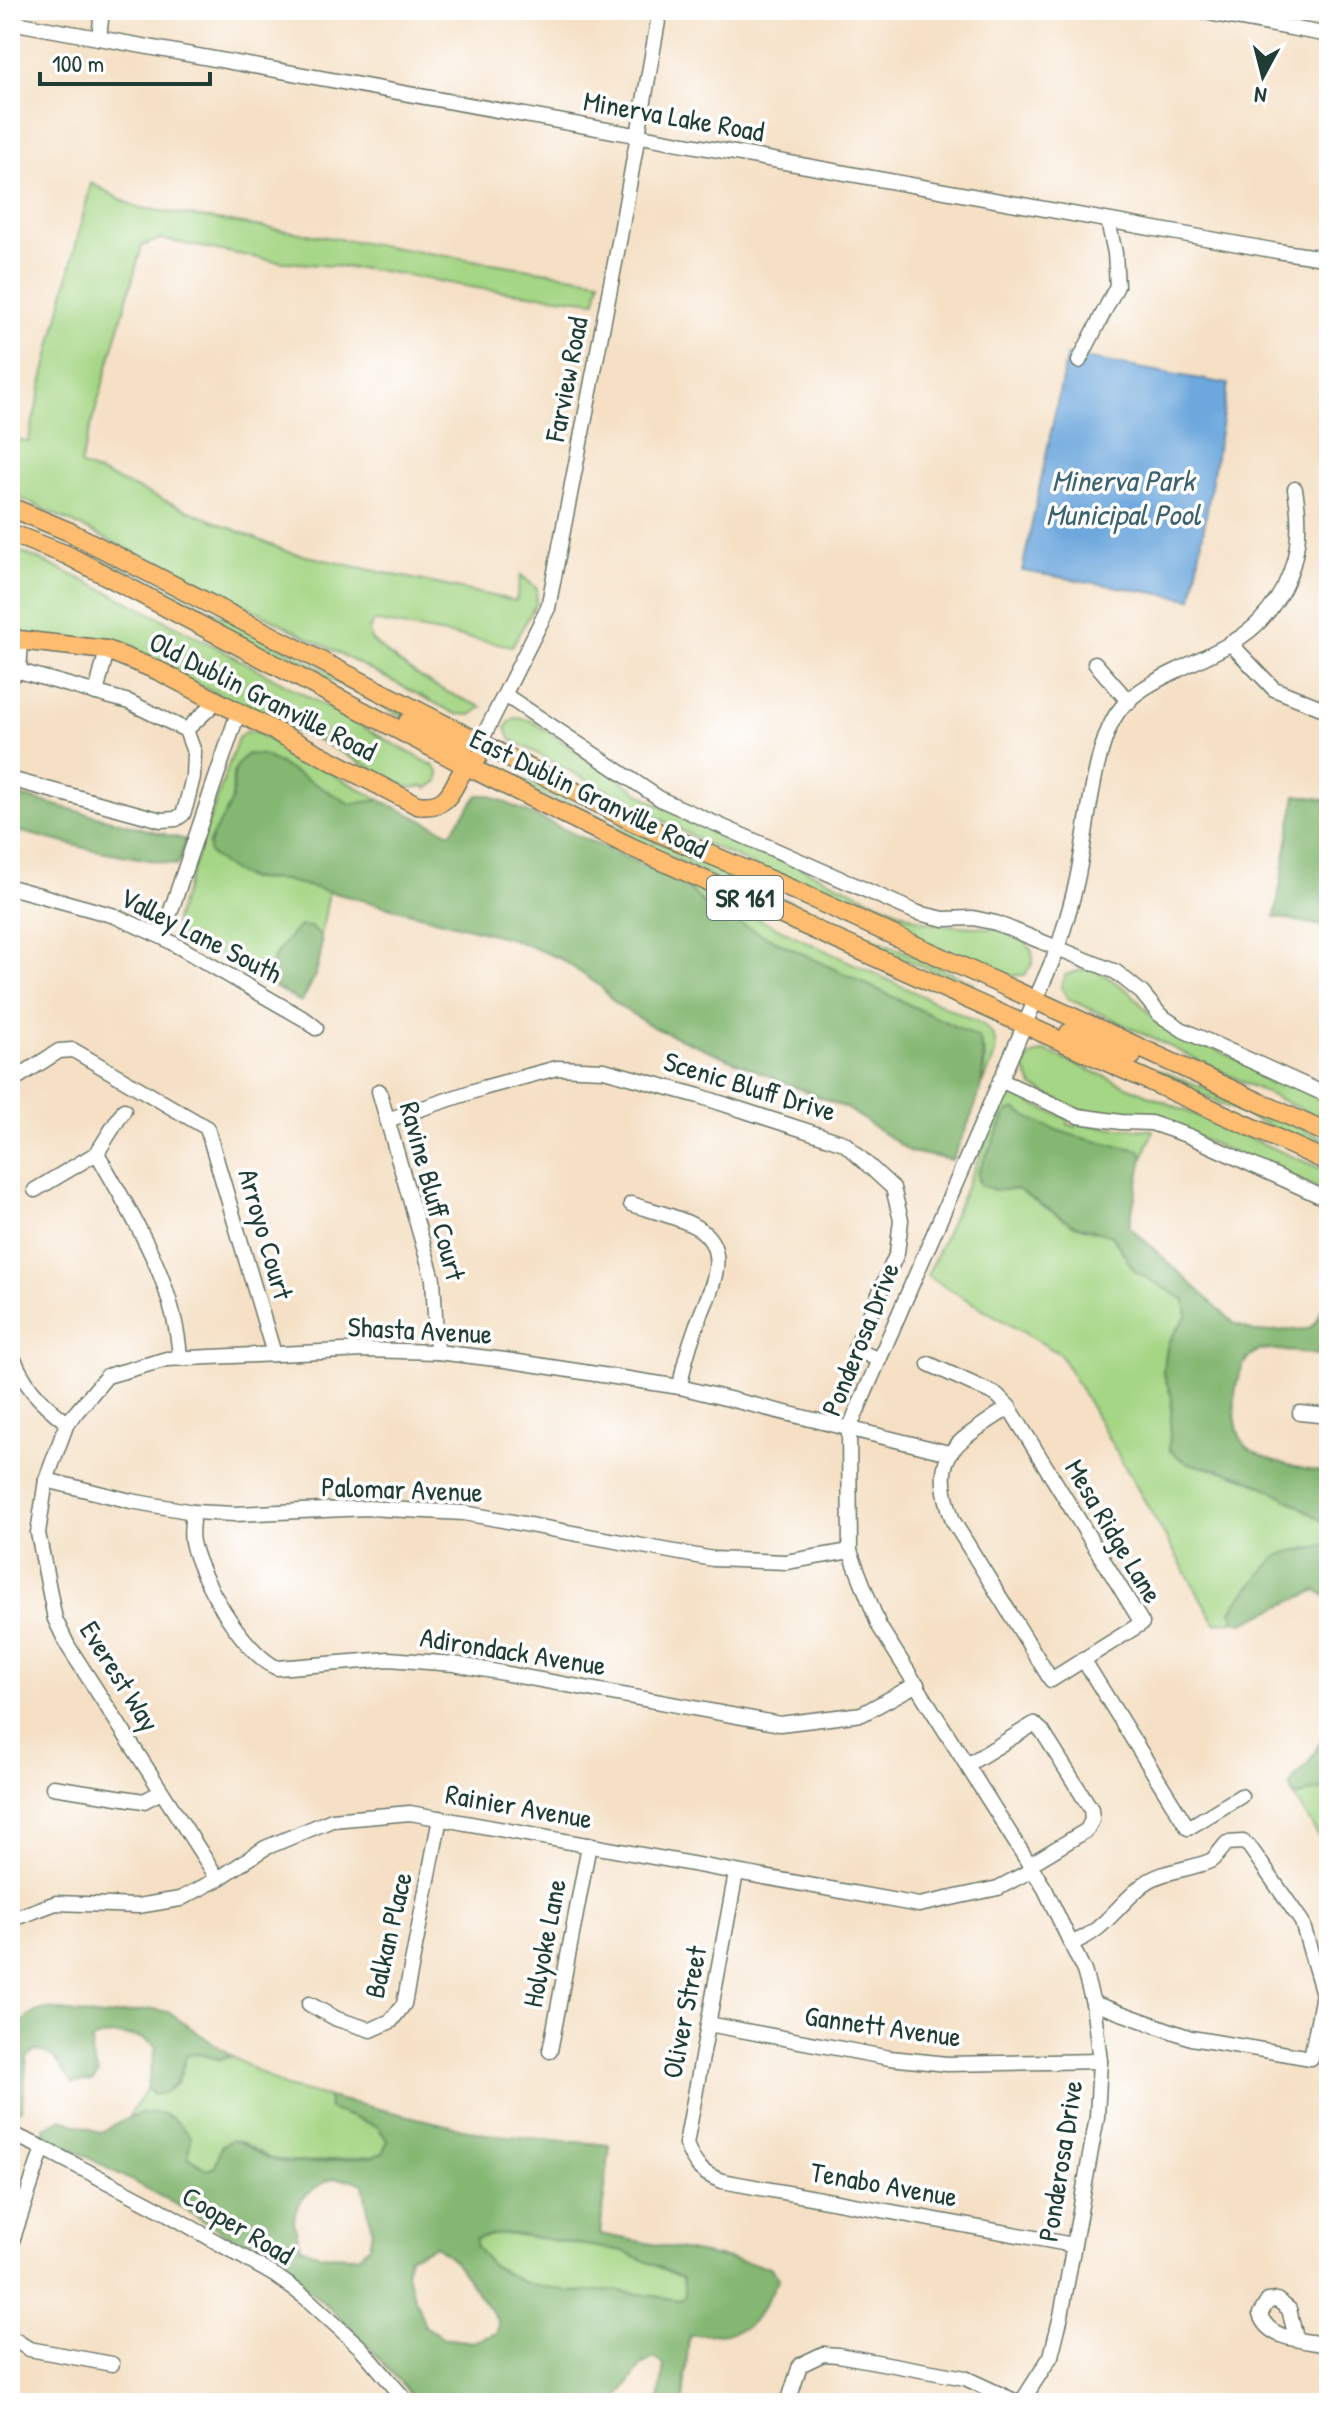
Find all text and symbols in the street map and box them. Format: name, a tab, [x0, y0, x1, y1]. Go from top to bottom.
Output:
scale bar	[40, 36, 210, 86]
north arrow	[1223, 36, 1303, 116]
text: 100 m	[52, 47, 104, 79]
text: N	[1253, 80, 1268, 111]
street label: Minerva Lake Road	[581, 81, 767, 151]
street label: Farview Road	[535, 313, 597, 446]
water label: Minerva Park Municipal Pool	[1046, 460, 1202, 535]
street label: Old Dublin Granville Road	[143, 622, 383, 770]
street label: East Dublin Granville Road	[464, 719, 714, 867]
road number: SR 161	[707, 876, 783, 920]
street label: Valley Lane South	[114, 878, 288, 992]
street label: Scenic Bluff Drive	[659, 1042, 841, 1130]
street label: Ravine Bluff Court	[391, 1097, 475, 1285]
street label: Arroyo Court	[229, 1164, 303, 1304]
street label: Ponderosa Drive	[812, 1257, 908, 1421]
street label: Shasta Avenue	[347, 1307, 493, 1353]
street label: Mesa Ridge Lane	[1056, 1452, 1172, 1610]
street label: Palomar Avenue	[321, 1467, 483, 1511]
street label: Everest Way	[71, 1614, 169, 1739]
street label: Adirondack Avenue	[417, 1618, 609, 1684]
street label: Rainier Avenue	[443, 1774, 595, 1838]
street label: Balkan Place	[355, 1868, 421, 2002]
street label: Holyoke Lane	[513, 1876, 575, 2010]
street label: Oliver Street	[653, 1942, 716, 2081]
street label: Gannett Avenue	[802, 1996, 964, 2056]
street label: Ponderosa Drive	[1029, 2078, 1091, 2244]
street label: Tenabo Avenue	[808, 2152, 960, 2216]
street label: Cooper Road	[175, 2177, 301, 2273]

